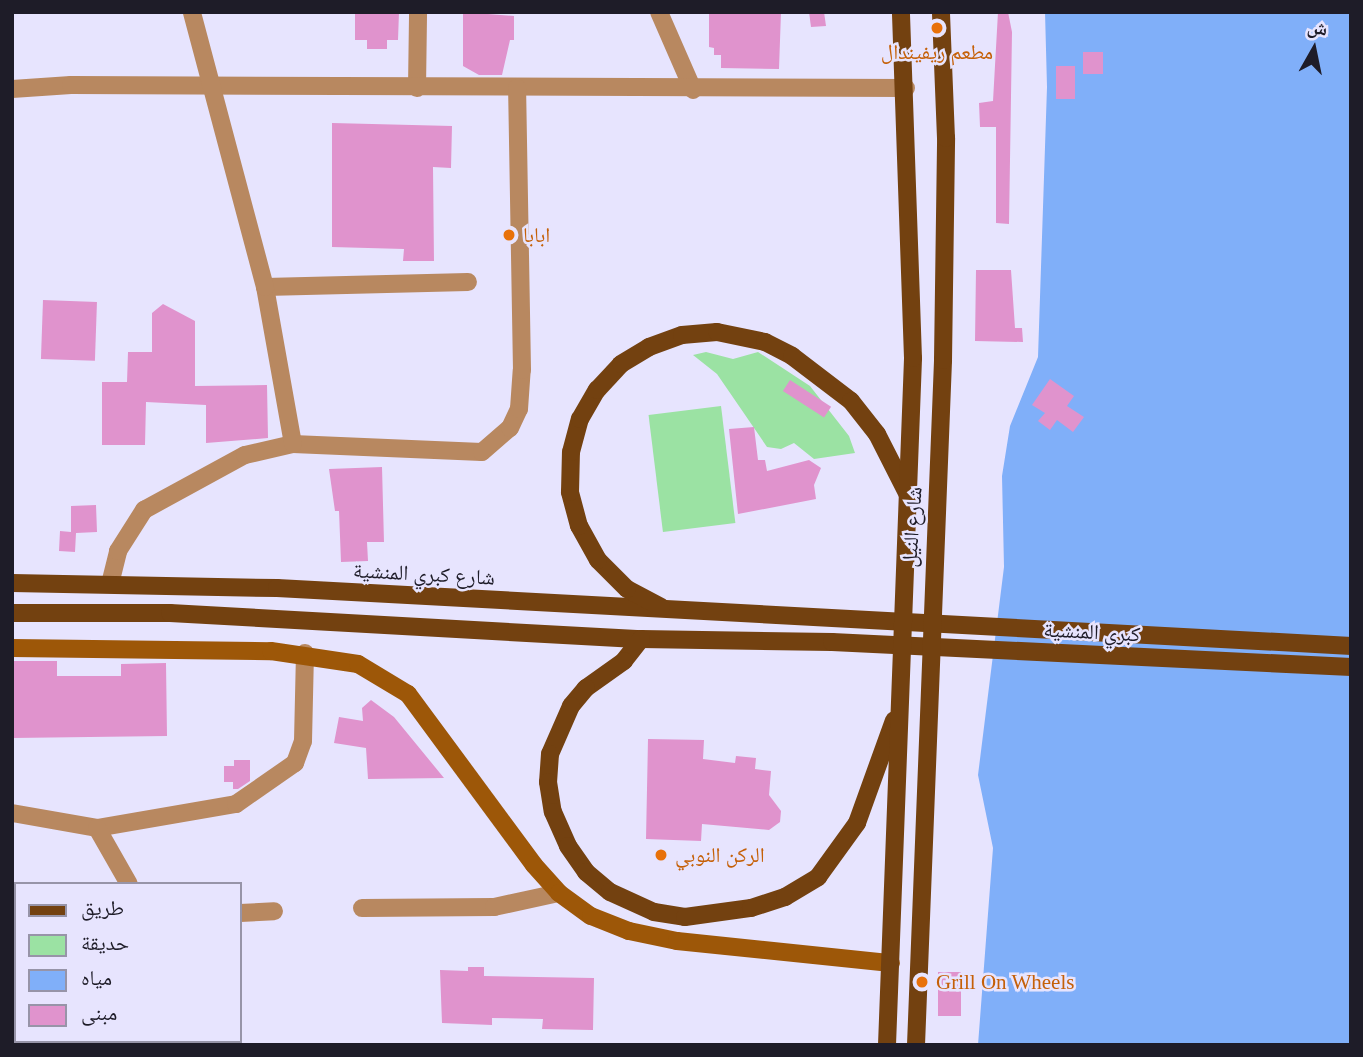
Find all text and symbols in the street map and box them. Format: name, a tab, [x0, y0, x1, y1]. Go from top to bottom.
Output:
north arrow	[1279, 14, 1349, 84]
text: ش	[1306, 16, 1329, 40]
marker: مطعم ريفيندال	[929, 20, 945, 36]
place label: مطعم ريفيندال	[881, 39, 993, 65]
place label: ابابا	[523, 222, 550, 248]
marker: ابابا	[501, 227, 517, 243]
street label: شارع النيل	[897, 486, 927, 568]
street label: شارع كبري المنشية	[352, 558, 496, 590]
street label: كبري المنشية	[1043, 617, 1141, 647]
place label: الركن النوبي	[675, 842, 765, 868]
marker: الركن النوبي	[653, 847, 669, 863]
legend	[14, 882, 242, 1043]
text: طريق	[81, 896, 124, 920]
text: حديقة	[81, 931, 129, 955]
text: مياه	[81, 966, 112, 990]
place label: Grill On Wheels	[936, 969, 1075, 995]
marker: Grill On Wheels	[914, 974, 930, 990]
text: مبنى	[81, 1001, 117, 1025]

